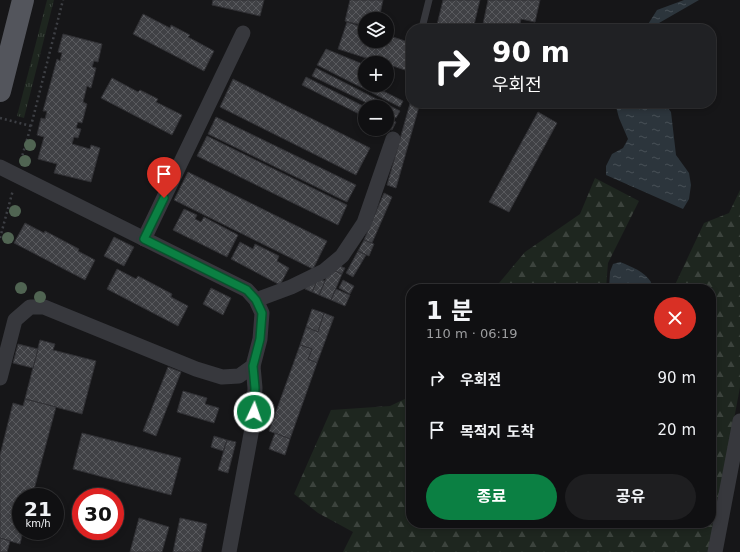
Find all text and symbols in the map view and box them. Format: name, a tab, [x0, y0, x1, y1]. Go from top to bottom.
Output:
map controls	[358, 12, 394, 136]
button: layers	[358, 12, 394, 48]
text: 90 m	[492, 36, 570, 69]
icon: right	[426, 40, 478, 92]
button: +	[358, 56, 394, 92]
text: 우회전	[492, 74, 542, 95]
button: −	[358, 100, 394, 136]
pin	[147, 157, 181, 198]
icon: arrive	[153, 163, 175, 185]
text: 1 분	[426, 297, 473, 325]
button: close	[654, 297, 696, 339]
text: 110 m · 06:19	[426, 326, 517, 341]
icon: right	[426, 367, 448, 389]
text: 90 m	[658, 369, 696, 387]
text: 우회전	[460, 371, 501, 389]
position arrow	[233, 391, 275, 433]
icon: arrive	[426, 419, 448, 441]
text: 20 m	[658, 421, 696, 439]
text: 목적지 도착	[460, 423, 534, 441]
button: 종료	[426, 474, 557, 520]
button: 공유	[565, 474, 696, 520]
speed limit sign: 30	[72, 488, 124, 540]
text: 21	[24, 497, 52, 521]
text: km/h	[25, 518, 51, 529]

